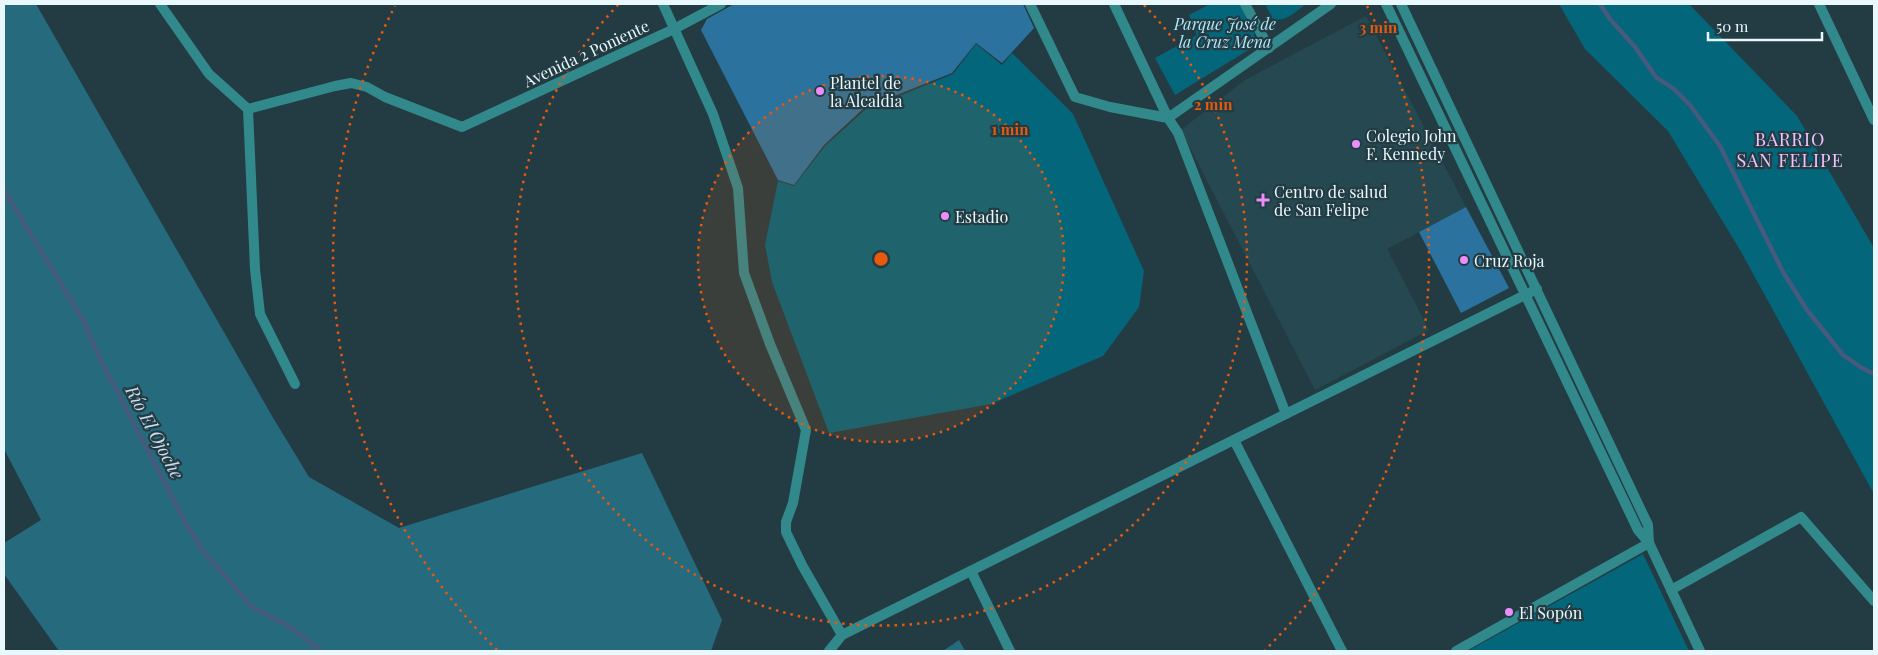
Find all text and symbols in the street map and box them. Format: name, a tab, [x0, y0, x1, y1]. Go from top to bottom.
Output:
scale bar	[1708, 10, 1822, 42]
park label: Parque José de la Cruz Mena	[1173, 13, 1276, 52]
street label: Avenida 2 Poniente	[519, 15, 652, 92]
text: 50 m	[1716, 16, 1749, 36]
text: 3 min	[1359, 17, 1398, 37]
place label: Plantel de la Alcaldia	[830, 72, 902, 111]
marker: Plantel de la Alcaldia	[814, 85, 826, 97]
text: 2 min	[1194, 94, 1233, 114]
text: 1 min	[992, 119, 1029, 139]
place label: Colegio John F. Kennedy	[1366, 125, 1457, 164]
district label: BARRIO SAN FELIPE	[1736, 127, 1844, 172]
marker: Colegio John F. Kennedy	[1350, 138, 1362, 150]
place label: Centro de salud de San Felipe	[1274, 181, 1388, 220]
marker: Centro de salud de San Felipe	[1256, 193, 1270, 207]
place label: Estadio	[955, 206, 1009, 227]
marker: Estadio	[939, 210, 951, 222]
centre of rings	[872, 250, 890, 268]
place label: Cruz Roja	[1474, 250, 1544, 271]
marker: Cruz Roja	[1458, 254, 1470, 266]
water label: Río El Ojoche	[120, 380, 190, 483]
place label: El Sopón	[1519, 602, 1583, 623]
marker: El Sopón	[1503, 606, 1515, 618]

